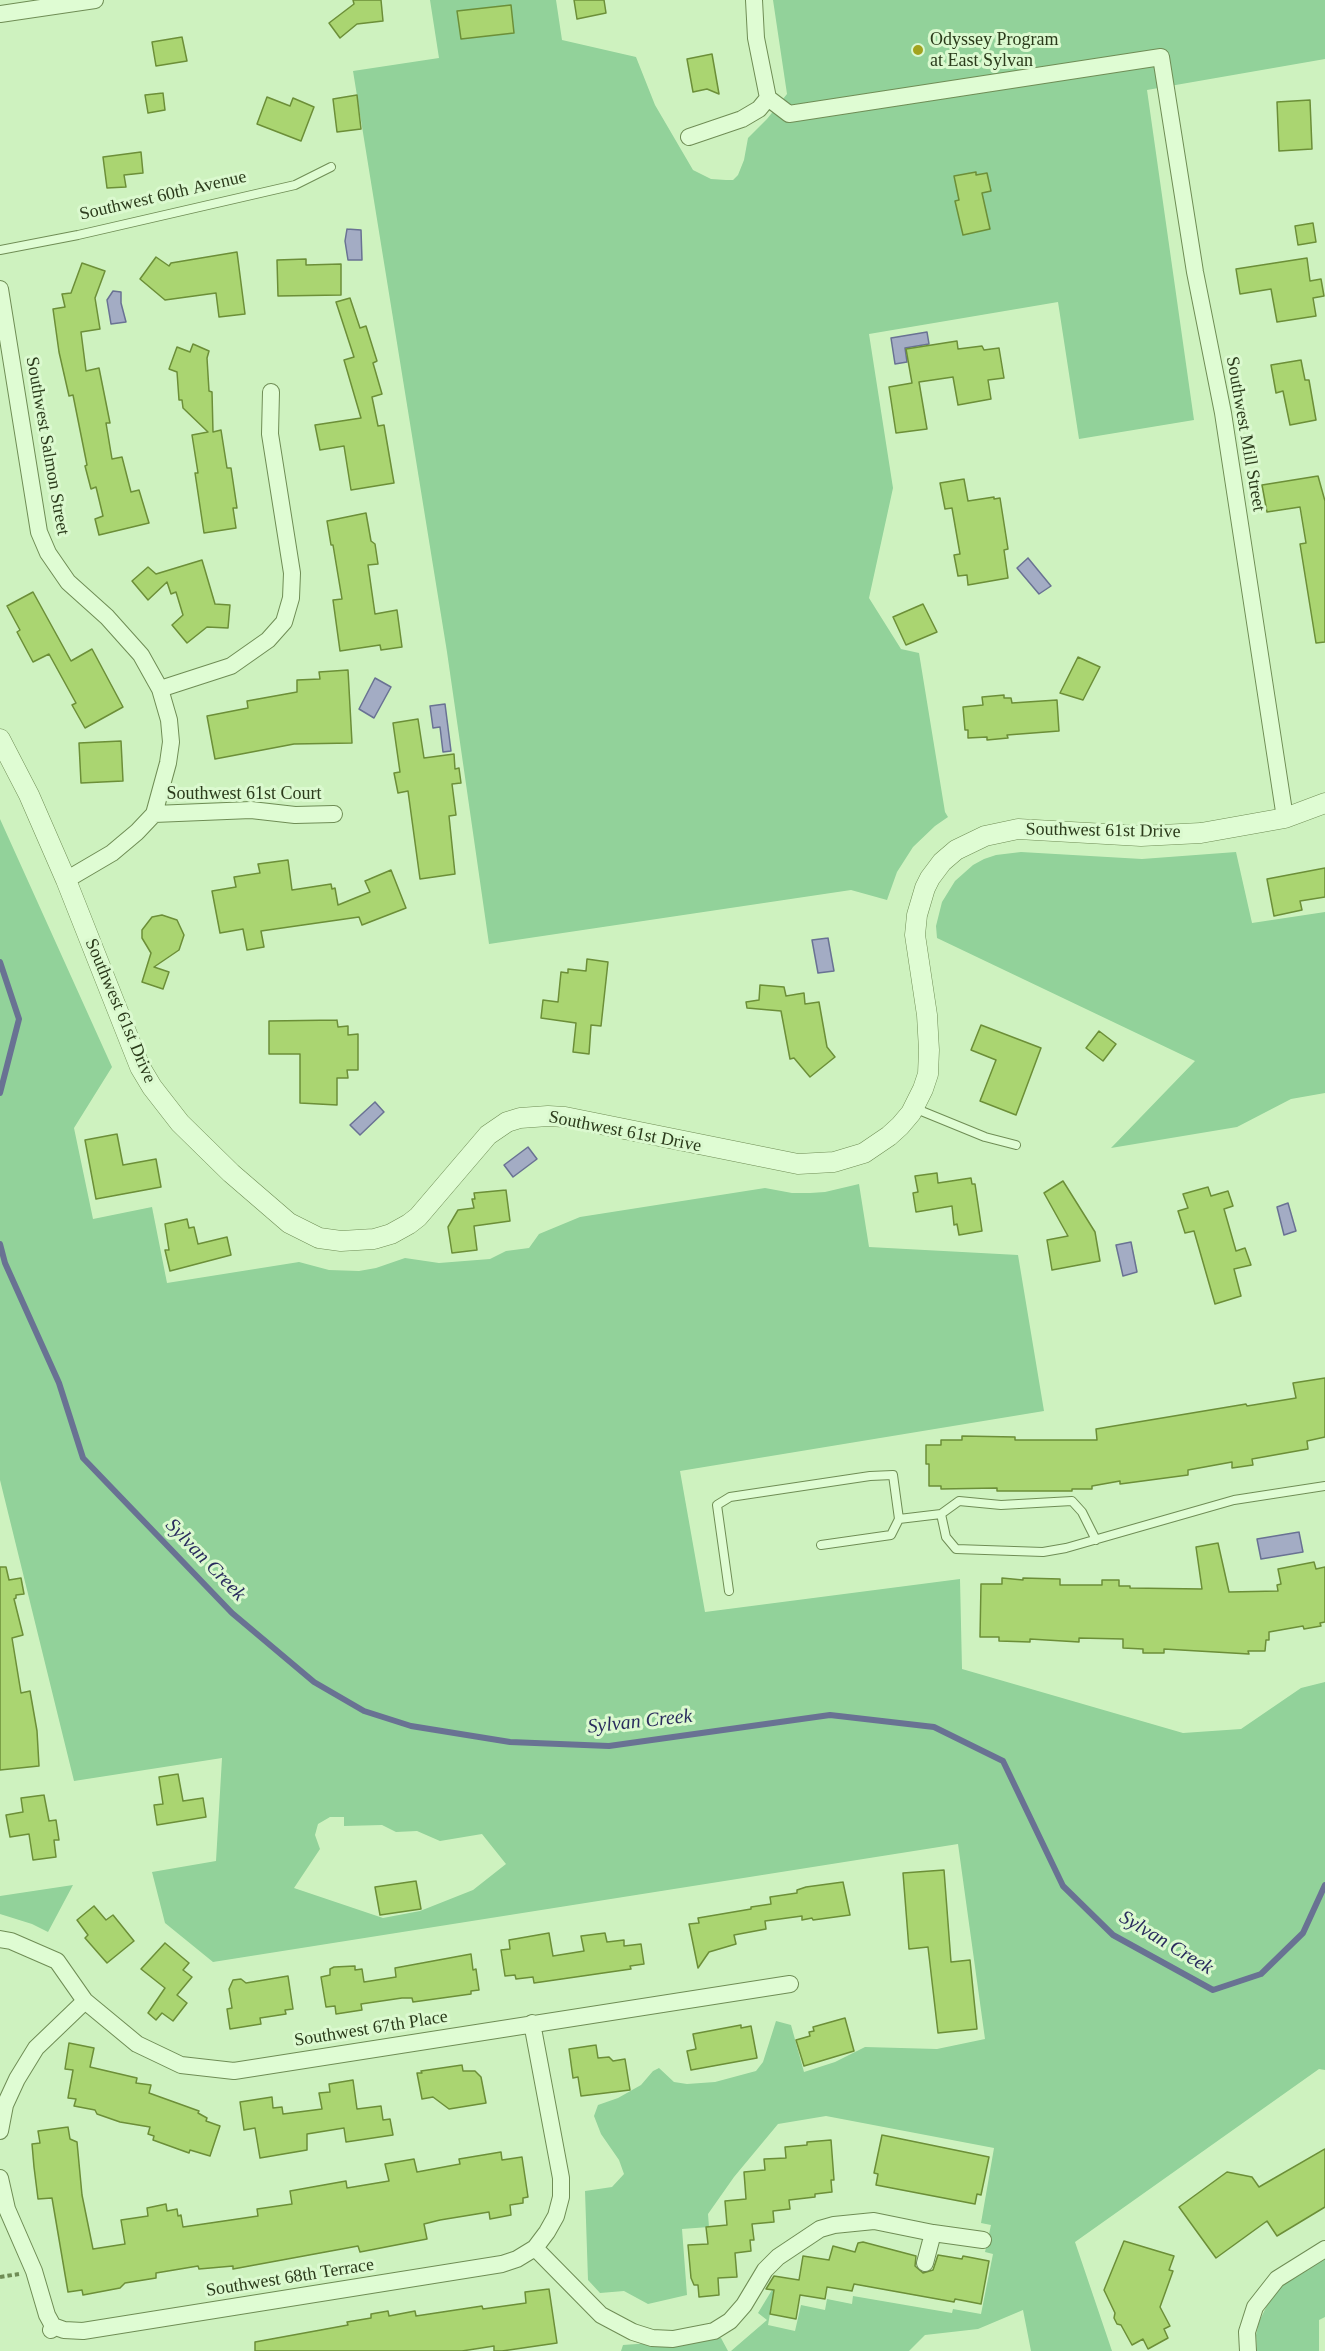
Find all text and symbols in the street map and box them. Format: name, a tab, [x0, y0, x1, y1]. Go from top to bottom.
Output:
place label: Odyssey Program at East Sylvan	[930, 29, 1058, 72]
marker: Odyssey Program at East Sylvan	[911, 43, 925, 57]
street label: Southwest 60th Avenue	[77, 166, 249, 226]
street label: Southwest Salmon Street	[21, 355, 73, 537]
street label: Southwest Mill Street	[1221, 355, 1269, 513]
street label: Southwest 61st Court	[166, 783, 322, 805]
street label: Southwest 61st Drive	[1025, 819, 1181, 843]
street label: Southwest 61st Drive	[80, 935, 160, 1087]
street label: Southwest 61st Drive	[547, 1107, 703, 1157]
water label: Sylvan Creek	[160, 1514, 250, 1606]
water label: Sylvan Creek	[586, 1705, 694, 1739]
water label: Sylvan Creek	[1115, 1906, 1217, 1980]
street label: Southwest 67th Place	[293, 2006, 449, 2052]
street label: Southwest 68th Terrace	[205, 2254, 375, 2302]

